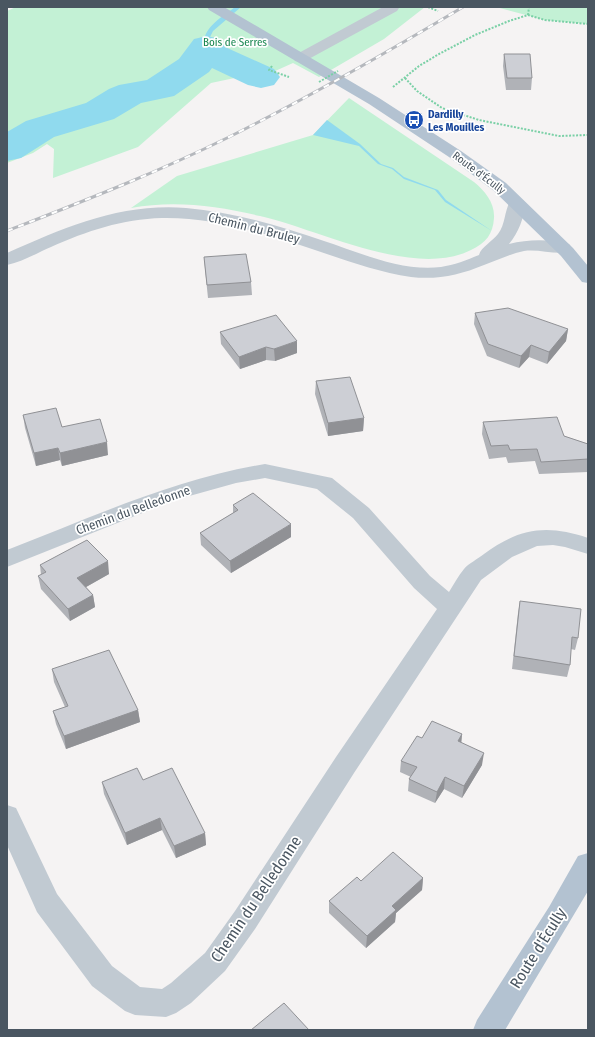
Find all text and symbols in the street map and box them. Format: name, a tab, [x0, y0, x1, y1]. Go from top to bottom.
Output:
park label: Bois de Serres	[203, 36, 267, 49]
place label: Dardilly Les Mouilles	[428, 108, 484, 134]
bus stop icon: Dardilly Les Mouilles	[403, 109, 425, 131]
street label: Route d'Écully	[450, 148, 509, 197]
street label: Chemin du Bruley	[207, 209, 301, 247]
street label: Chemin du Belledonne	[74, 482, 192, 538]
street label: Chemin du Belledonne	[207, 832, 305, 966]
street label: Route d'Écully	[506, 903, 571, 992]

